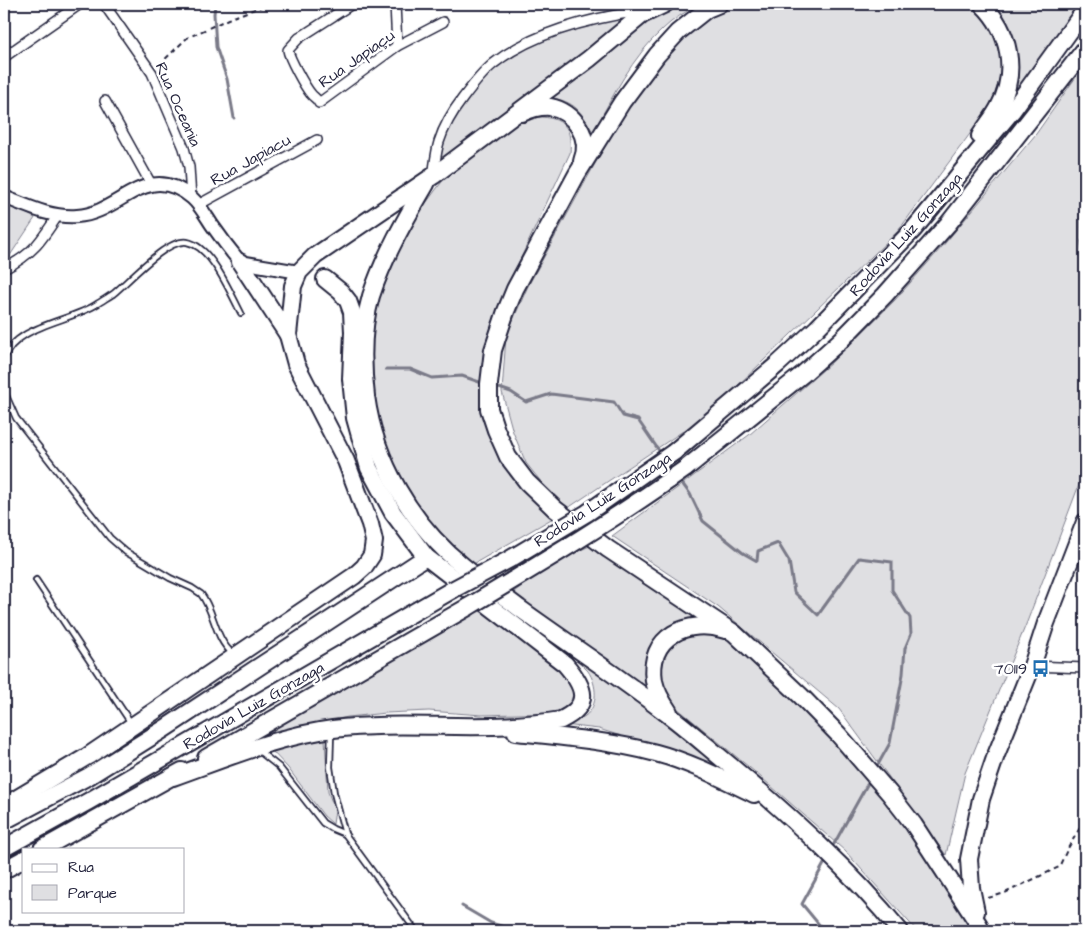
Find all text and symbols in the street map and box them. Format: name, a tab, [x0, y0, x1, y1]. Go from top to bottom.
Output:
street label: Rua Japiaçu	[314, 24, 399, 93]
street label: Rua Oceania	[150, 59, 206, 150]
street label: Rua Japiacu	[206, 129, 294, 191]
street label: Rodovia Luiz Gonzaga	[844, 168, 968, 302]
street label: Rodovia Luiz Gonzaga	[530, 447, 676, 553]
street label: Rodovia Luiz Gonzaga	[179, 656, 329, 756]
place label: 70119	[994, 658, 1027, 680]
bus stop icon: 70119	[1031, 658, 1051, 678]
legend	[22, 848, 185, 912]
text: Rua	[68, 857, 94, 878]
text: Parque	[68, 883, 117, 904]

